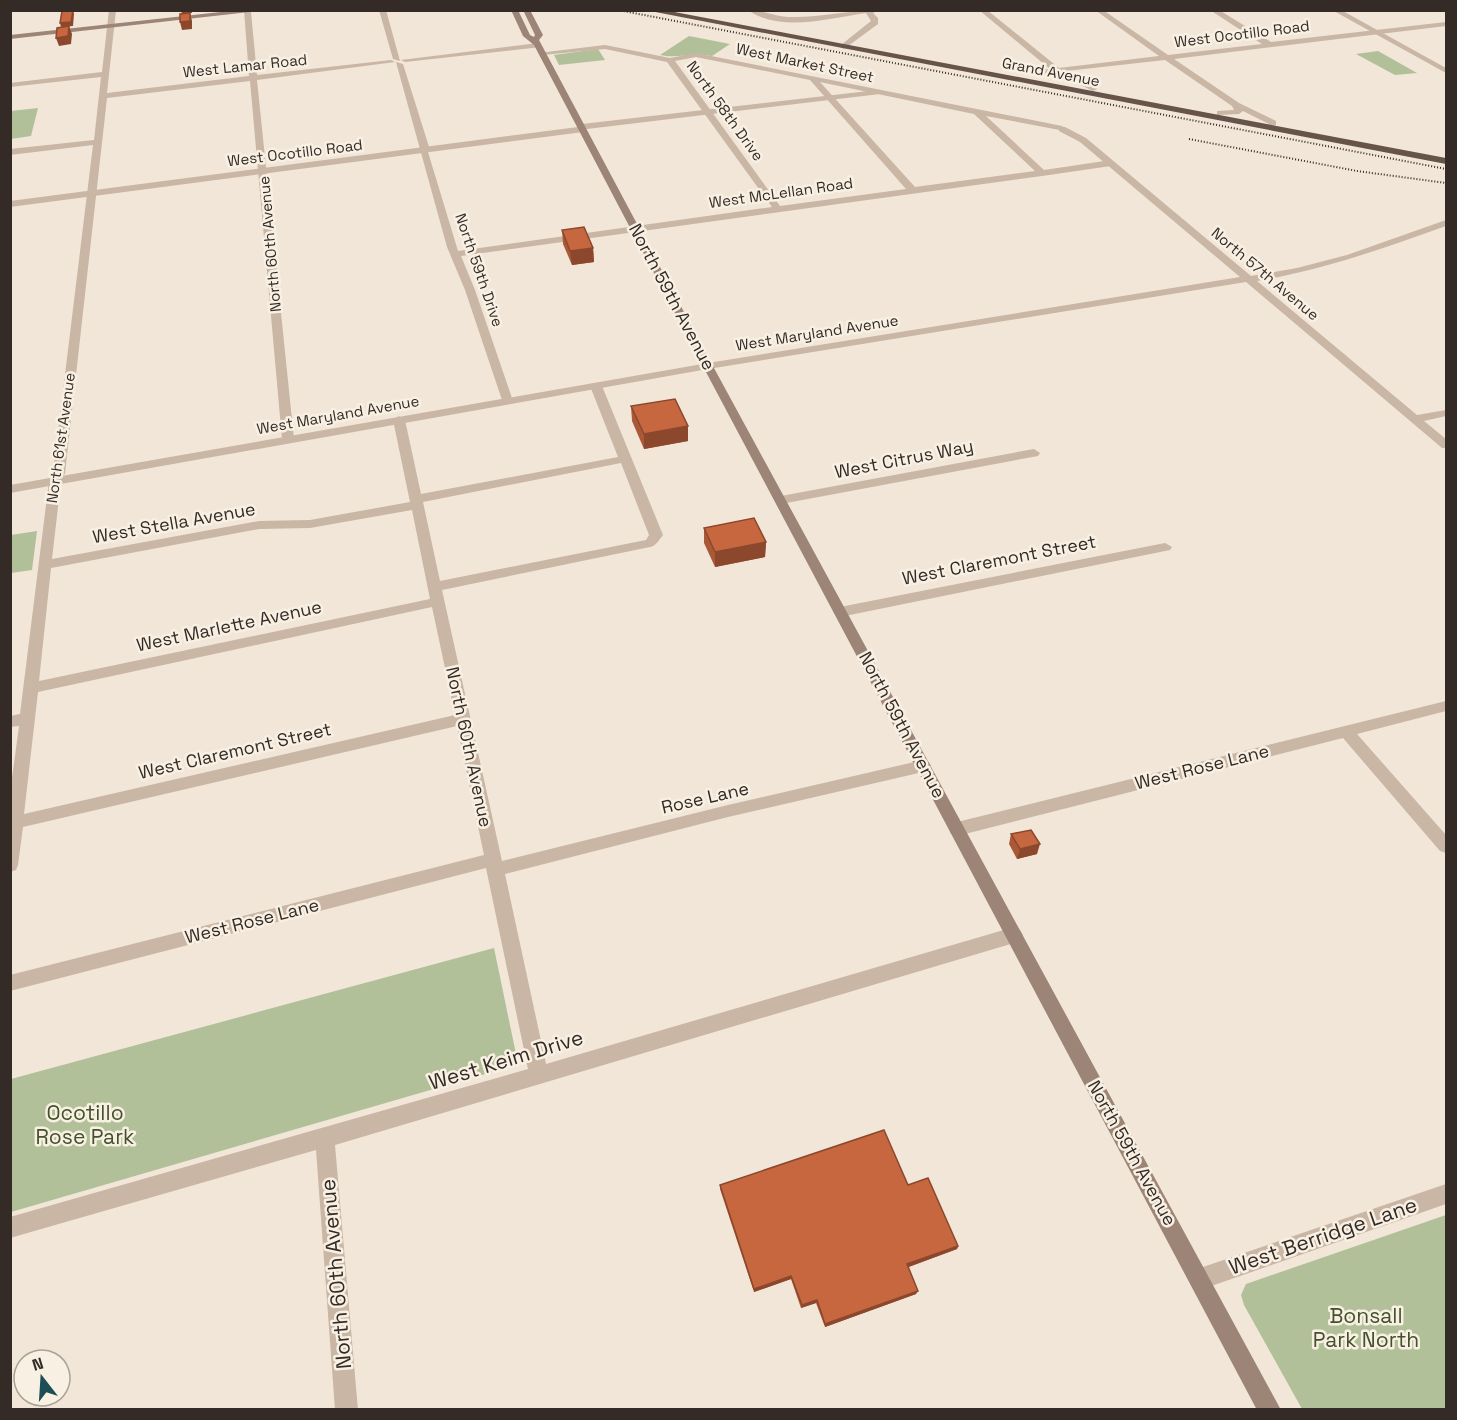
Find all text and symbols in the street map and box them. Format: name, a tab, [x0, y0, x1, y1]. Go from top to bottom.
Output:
street label: West Ocotillo Road	[1173, 16, 1311, 51]
street label: West Market Street	[734, 39, 876, 86]
street label: West Lamar Road	[182, 50, 308, 81]
street label: Grand Avenue	[1000, 53, 1102, 90]
street label: North 58th Drive	[683, 57, 768, 165]
street label: West Ocotillo Road	[226, 135, 364, 170]
street label: West McLellan Road	[708, 173, 854, 212]
street label: North 60th Avenue	[254, 175, 285, 313]
street label: North 59th Drive	[451, 211, 508, 329]
street label: North 59th Avenue	[624, 219, 721, 374]
street label: North 57th Avenue	[1208, 223, 1323, 324]
street label: West Maryland Avenue	[734, 310, 900, 355]
street label: North 61st Avenue	[42, 371, 79, 504]
street label: West Maryland Avenue	[255, 391, 421, 438]
street label: West Citrus Way	[832, 434, 975, 483]
street label: West Stella Avenue	[91, 497, 257, 548]
street label: West Claremont Street	[900, 529, 1098, 590]
street label: West Marlette Avenue	[134, 595, 324, 656]
street label: North 59th Avenue	[854, 647, 951, 802]
street label: North 60th Avenue	[441, 664, 498, 829]
street label: West Claremont Street	[136, 717, 333, 784]
street label: West Rose Lane	[1132, 739, 1271, 794]
street label: Rose Lane	[659, 776, 751, 819]
street label: West Rose Lane	[182, 893, 321, 948]
street label: West Keim Drive	[425, 1023, 586, 1096]
street label: North 59th Avenue	[1083, 1076, 1182, 1230]
park label: Ocotillo Rose Park	[36, 1099, 134, 1150]
street label: North 60th Avenue	[314, 1178, 357, 1370]
street label: West Berridge Lane	[1225, 1191, 1421, 1280]
park label: Bonsall Park North	[1313, 1302, 1419, 1353]
north arrow	[12, 1348, 72, 1408]
text: N	[30, 1353, 46, 1376]

